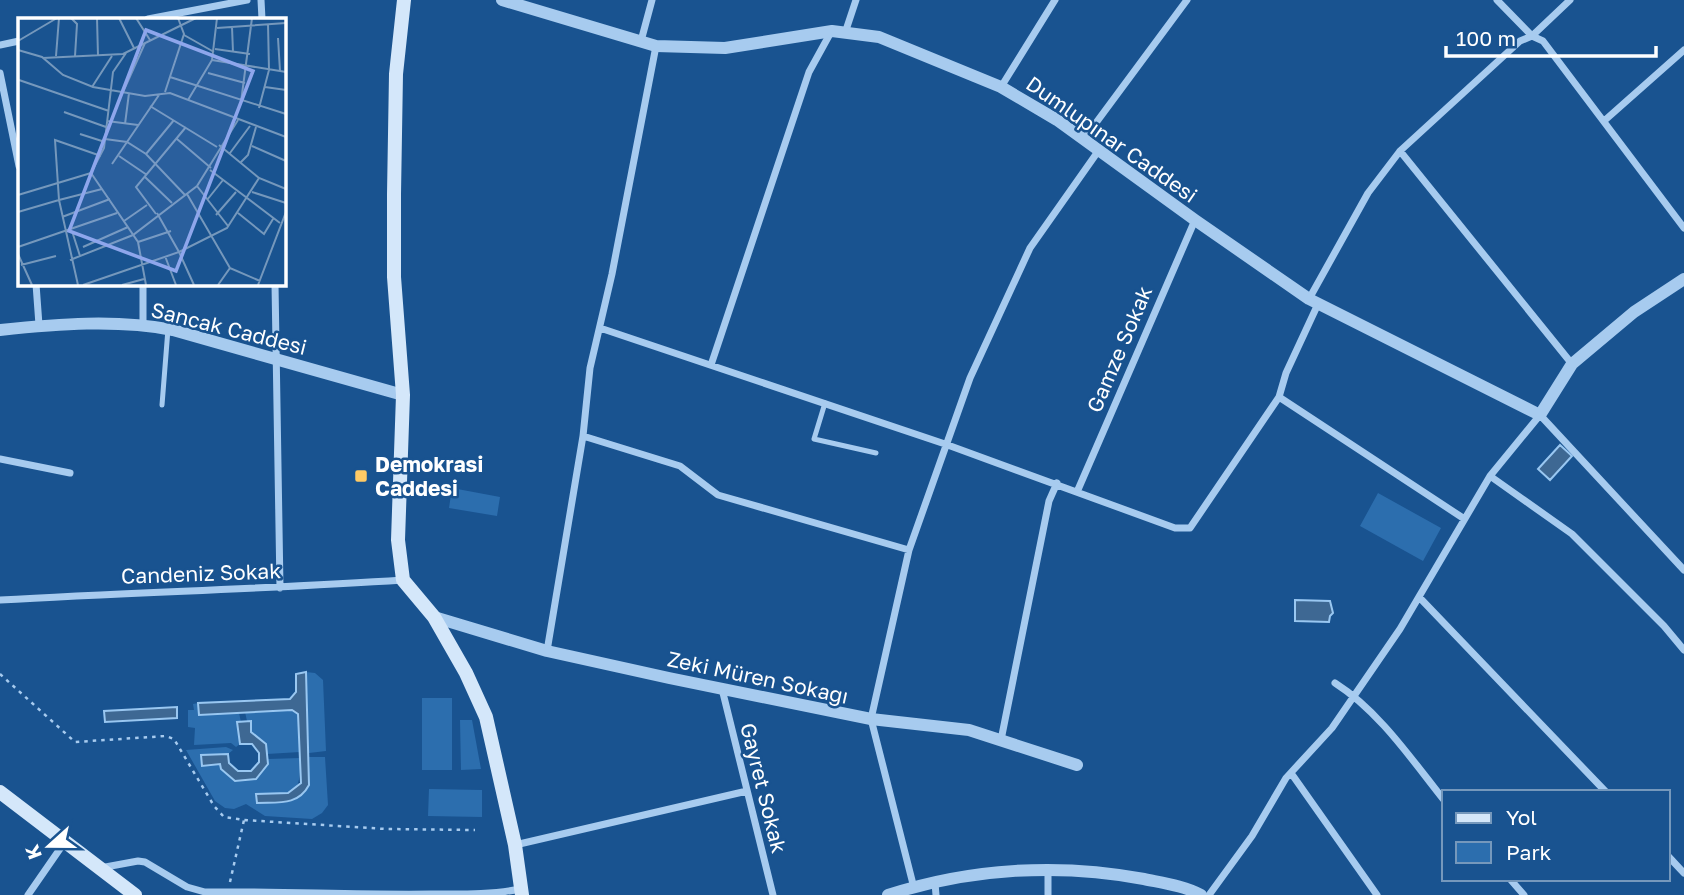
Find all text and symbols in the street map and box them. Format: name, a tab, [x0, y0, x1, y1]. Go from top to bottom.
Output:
scale bar	[1446, 14, 1656, 58]
inset map	[18, 18, 285, 285]
text: 100 m	[1456, 25, 1516, 51]
street label: Dumlupınar Caddesi	[1021, 70, 1203, 208]
street label: Gamze Sokak	[1081, 282, 1157, 416]
street label: Sancak Caddesi	[148, 296, 310, 360]
place label: Demokrasi Caddesi	[375, 451, 483, 501]
marker: Demokrasi Caddesi	[353, 468, 369, 484]
street label: Candeniz Sokak	[121, 557, 282, 589]
street label: Zeki Müren Sokağı	[665, 645, 851, 709]
street label: Gayret Sokak	[735, 720, 793, 856]
legend	[1442, 790, 1670, 881]
text: Yol	[1506, 804, 1537, 830]
north arrow	[14, 811, 84, 881]
text: Park	[1506, 839, 1552, 865]
text: K	[19, 842, 46, 863]

